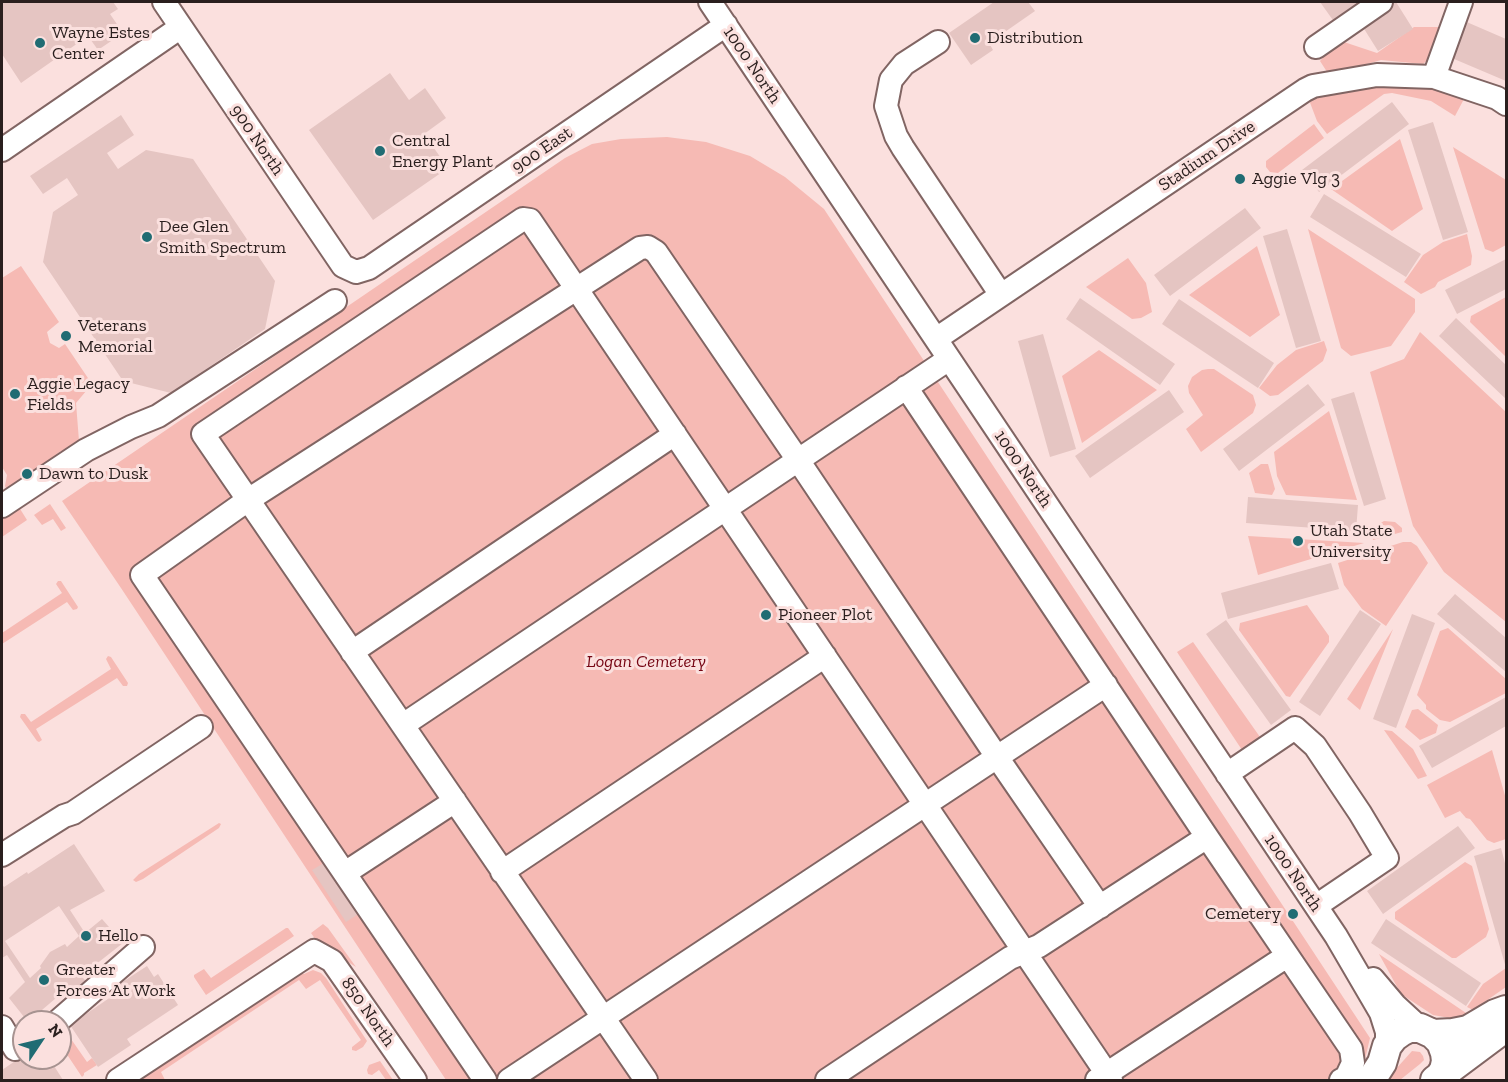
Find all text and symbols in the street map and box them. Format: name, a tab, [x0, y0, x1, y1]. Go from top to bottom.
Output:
place label: Wayne Estes Center	[52, 22, 150, 64]
street label: 1000 North	[718, 22, 786, 108]
place label: Distribution	[987, 27, 1083, 49]
marker: Distribution	[968, 31, 982, 45]
marker: Wayne Estes Center	[33, 36, 47, 50]
street label: 900 North	[225, 100, 289, 180]
street label: Stadium Drive	[1155, 116, 1259, 196]
street label: 900 East	[508, 122, 576, 178]
place label: Central Energy Plant	[392, 130, 493, 172]
marker: Central Energy Plant	[373, 144, 387, 158]
place label: Aggie Vlg 3	[1252, 168, 1340, 190]
marker: Aggie Vlg 3	[1233, 172, 1247, 186]
place label: Dee Glen Smith Spectrum	[159, 216, 286, 258]
marker: Dee Glen Smith Spectrum	[140, 230, 154, 244]
place label: Veterans Memorial	[78, 315, 153, 358]
marker: Veterans Memorial	[59, 329, 73, 343]
place label: Aggie Legacy Fields	[27, 373, 130, 416]
marker: Aggie Legacy Fields	[8, 387, 22, 401]
street label: 1000 North	[989, 426, 1057, 512]
place label: Dawn to Dusk	[39, 463, 148, 485]
marker: Dawn to Dusk	[20, 467, 34, 481]
place label: Utah State University	[1310, 520, 1392, 562]
marker: Utah State University	[1291, 534, 1305, 548]
place label: Pioneer Plot	[778, 604, 873, 626]
marker: Pioneer Plot	[759, 608, 773, 622]
park label: Logan Cemetery	[586, 651, 706, 673]
street label: 1000 North	[1259, 830, 1327, 916]
place label: Cemetery	[1205, 903, 1281, 925]
marker: Cemetery	[1286, 907, 1300, 921]
place label: Hello	[98, 925, 138, 947]
marker: Hello	[79, 929, 93, 943]
place label: Greater Forces At Work	[56, 959, 175, 1002]
marker: Greater Forces At Work	[37, 973, 51, 987]
street label: 850 North	[336, 973, 400, 1051]
north arrow	[12, 1010, 72, 1070]
text: N	[44, 1020, 67, 1041]

